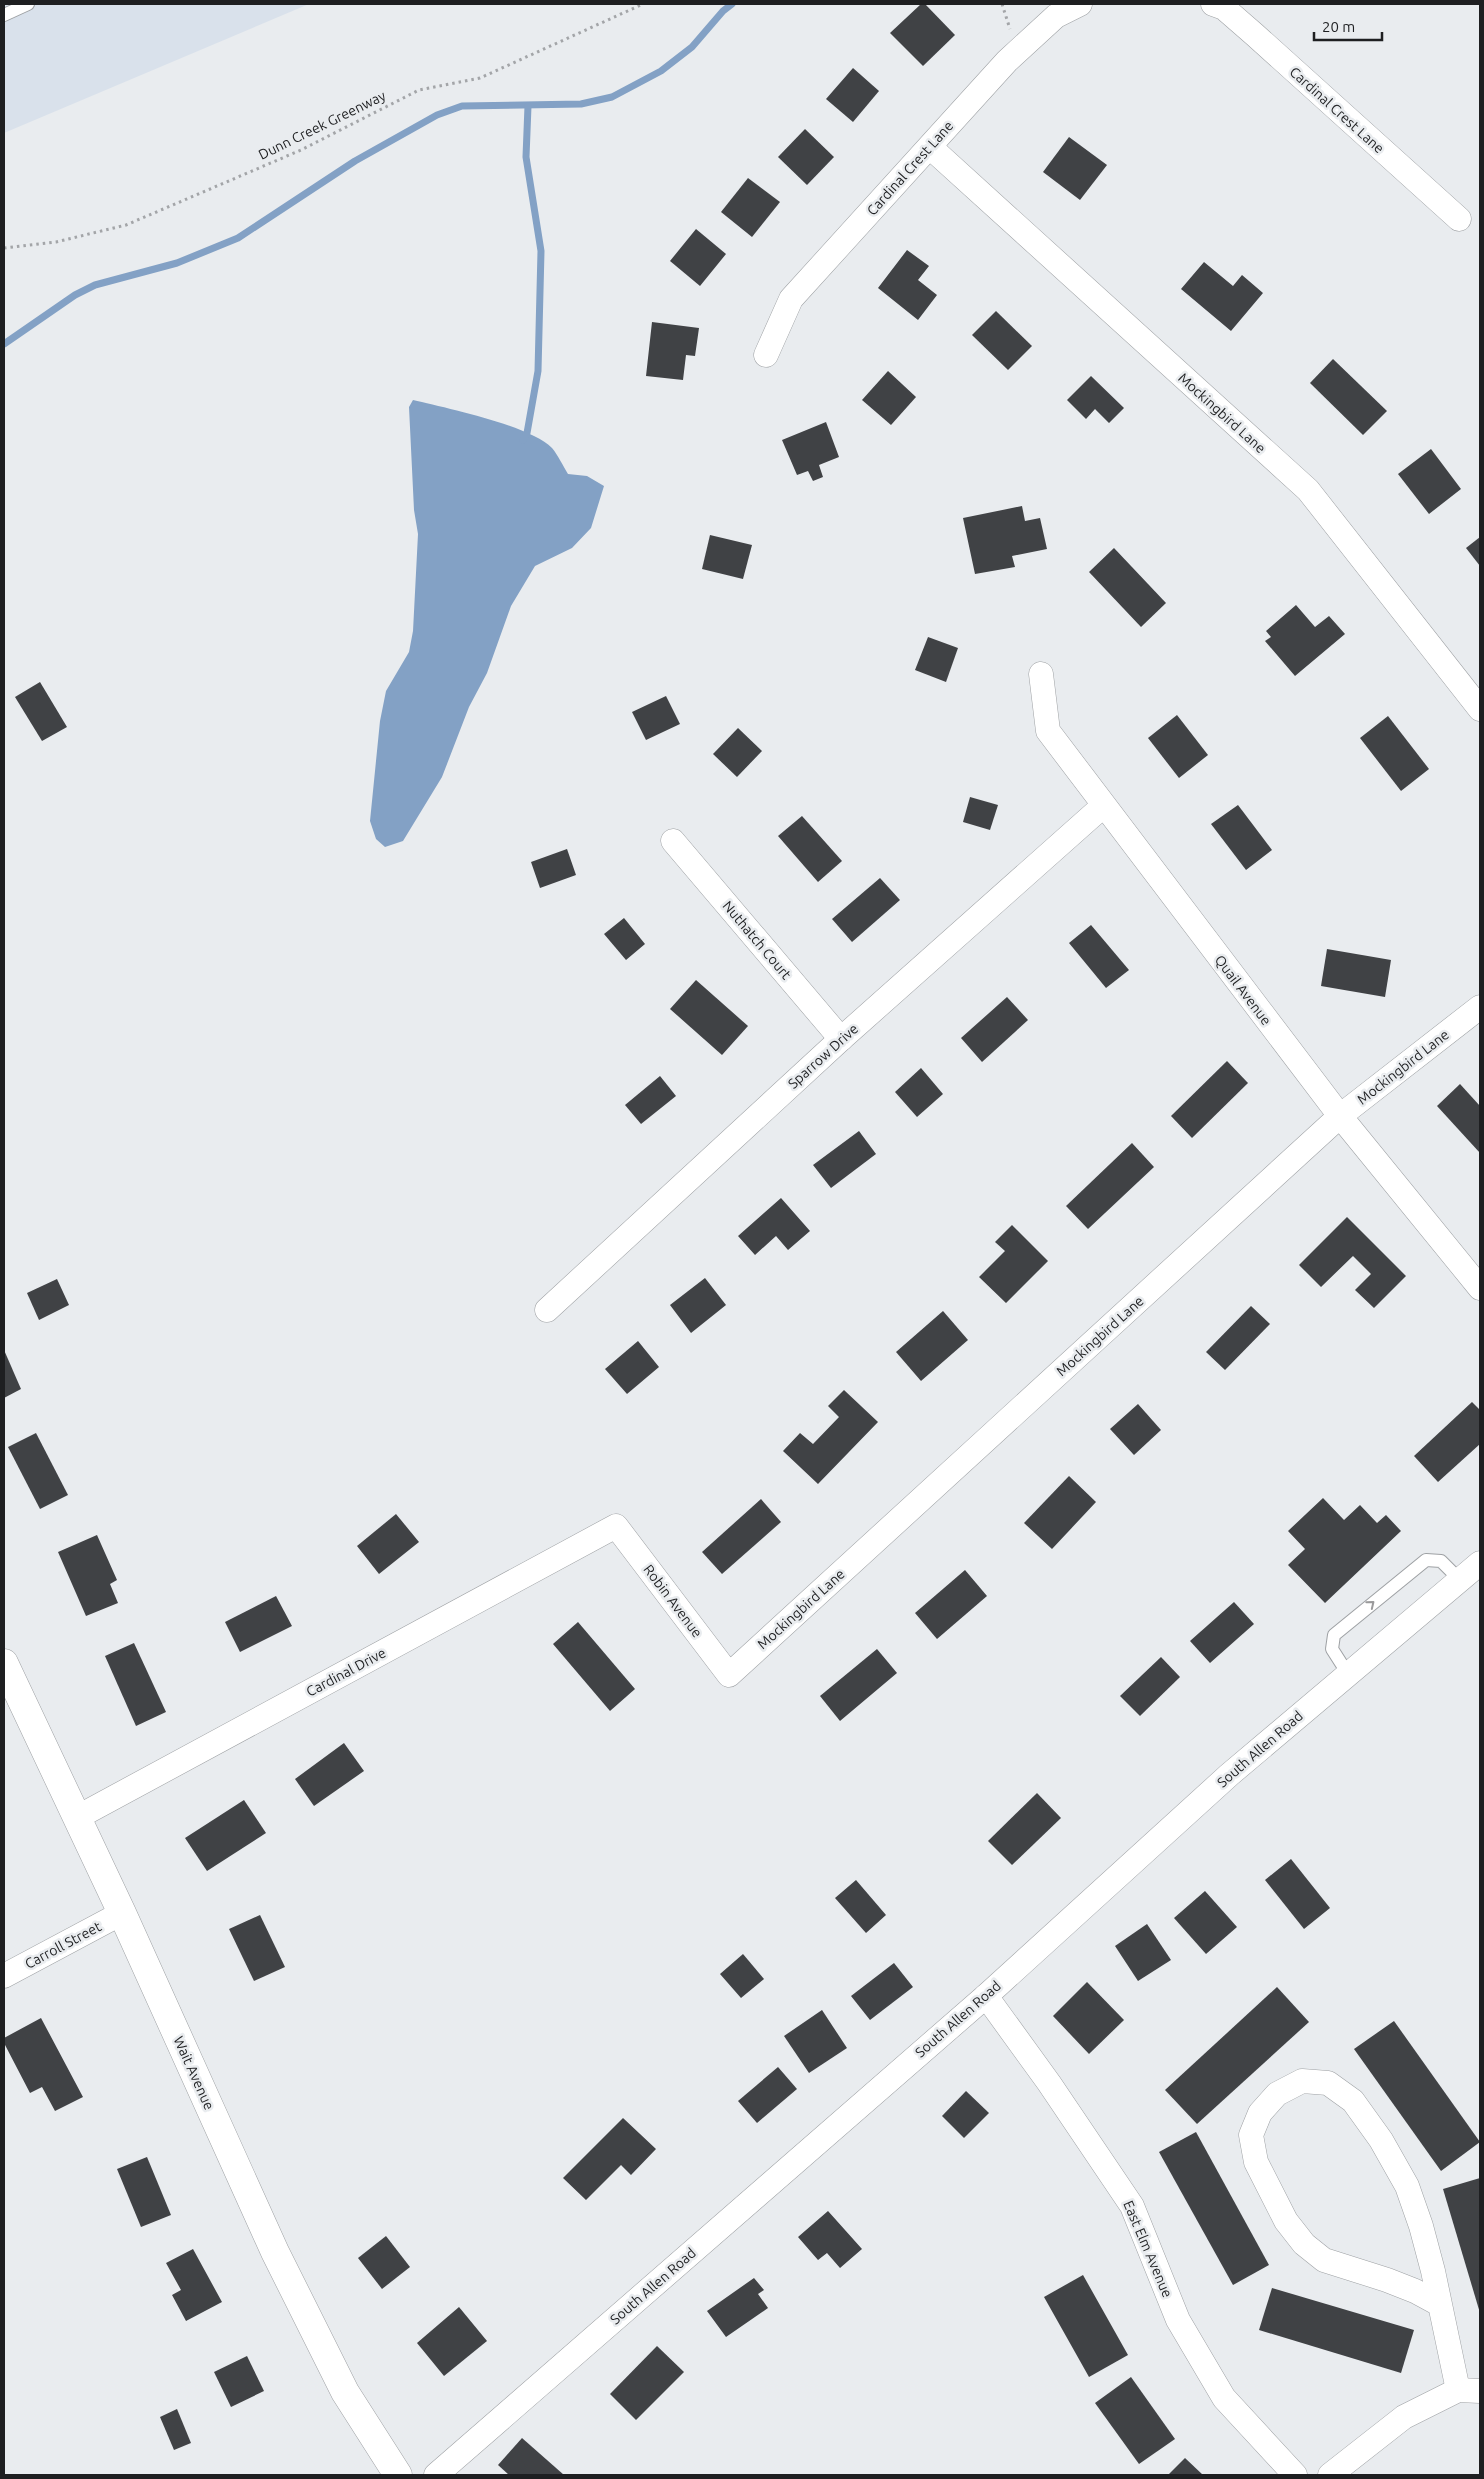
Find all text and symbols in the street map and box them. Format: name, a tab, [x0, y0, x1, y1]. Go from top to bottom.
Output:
scale bar	[1314, 10, 1382, 42]
text: 20 m	[1322, 18, 1355, 35]
street label: Cardinal Crest Lane	[1287, 64, 1387, 156]
street label: Dunn Creek Greenway	[256, 87, 388, 163]
street label: Cardinal Crest Lane	[864, 118, 956, 218]
street label: Mockingbird Lane	[1175, 370, 1269, 456]
street label: Nuthatch Court	[720, 898, 795, 983]
street label: Quail Avenue	[1211, 952, 1275, 1028]
street label: Sparrow Drive	[785, 1020, 861, 1092]
street label: Mockingbird Lane	[1354, 1026, 1452, 1108]
street label: Mockingbird Lane	[1053, 1293, 1147, 1379]
street label: Robin Avenue	[640, 1562, 706, 1640]
street label: Mockingbird Lane	[754, 1566, 848, 1652]
one-way arrow	[1366, 1601, 1375, 1610]
street label: Cardinal Drive	[303, 1644, 389, 1700]
street label: South Allen Road	[1214, 1708, 1306, 1790]
street label: Carroll Street	[22, 1918, 104, 1972]
street label: South Allen Road	[912, 1978, 1004, 2060]
street label: Wait Avenue	[171, 2034, 217, 2112]
street label: East Elm Avenue	[1120, 2198, 1176, 2300]
street label: South Allen Road	[607, 2245, 699, 2327]

